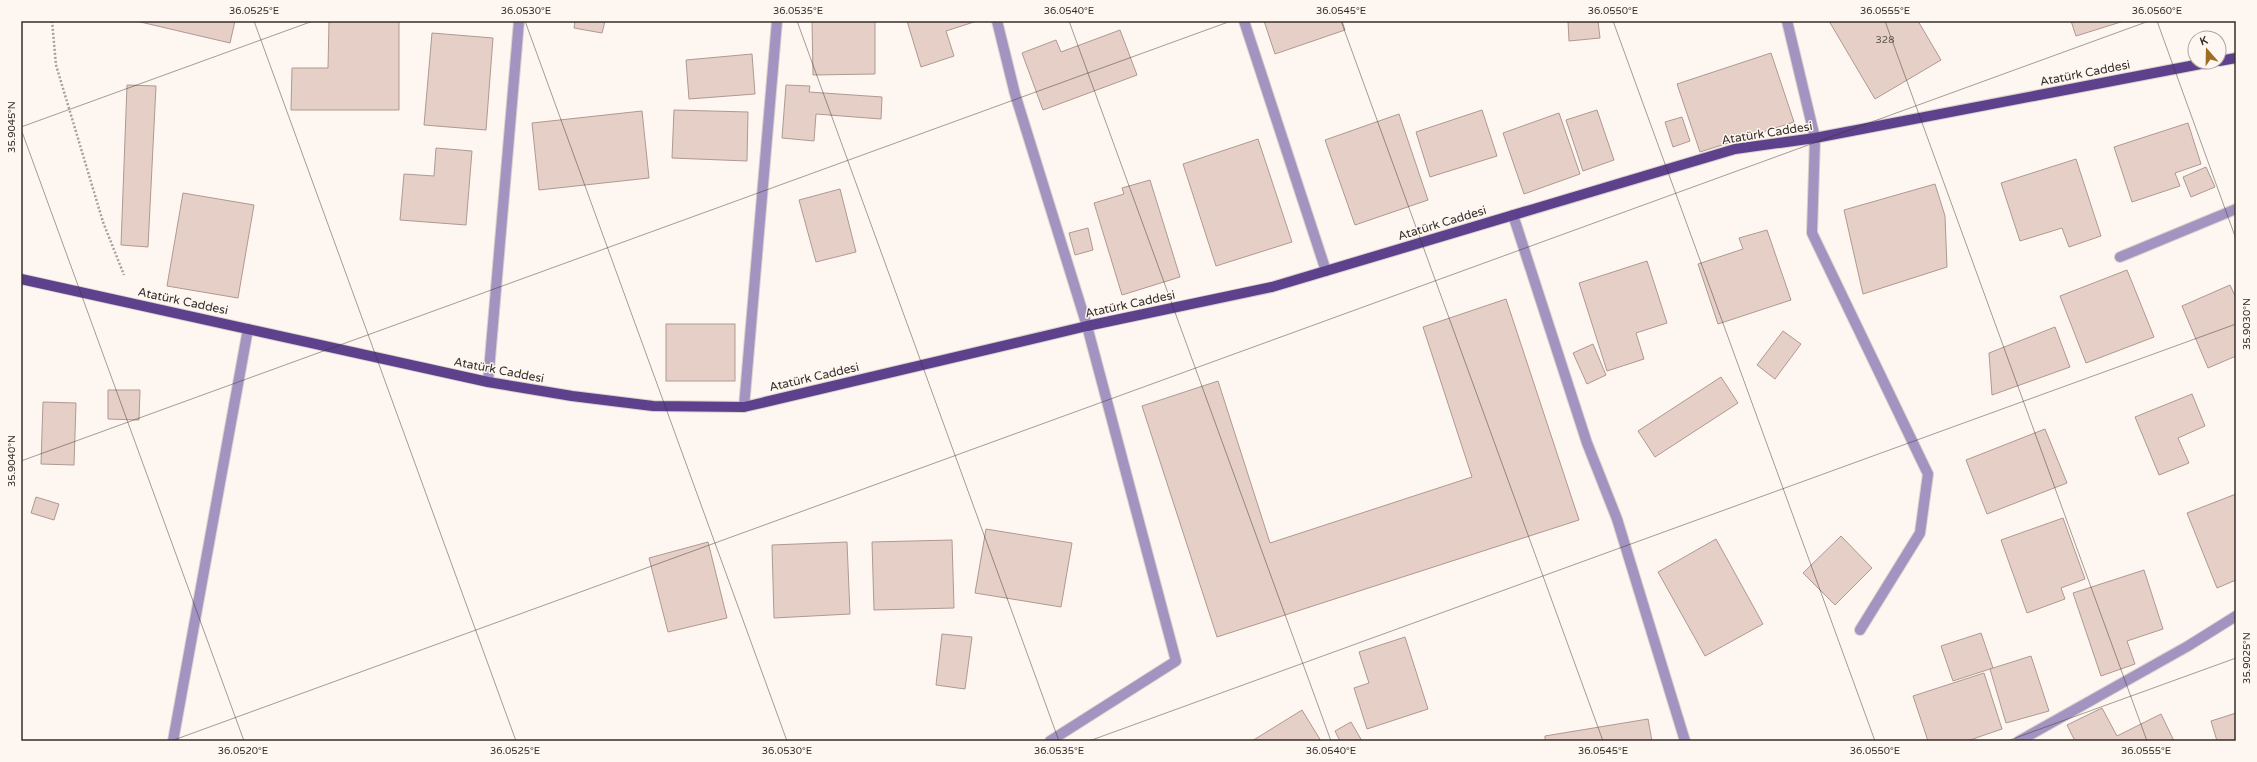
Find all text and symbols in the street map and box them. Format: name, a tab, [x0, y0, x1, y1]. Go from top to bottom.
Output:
text: 36.0525°E	[229, 5, 279, 17]
text: 36.0530°E	[501, 5, 551, 17]
text: 36.0535°E	[773, 5, 823, 17]
text: 36.0540°E	[1044, 5, 1094, 17]
text: 36.0545°E	[1316, 5, 1366, 17]
text: 36.0550°E	[1588, 5, 1638, 17]
text: 36.0555°E	[1860, 5, 1910, 17]
text: 36.0560°E	[2132, 5, 2182, 17]
north arrow	[2187, 30, 2227, 70]
text: K	[2198, 33, 2210, 48]
house number: 328	[1876, 34, 1894, 46]
street label: Atatürk Caddesi	[2039, 57, 2131, 89]
text: 35.9045°N	[6, 101, 18, 153]
street label: Atatürk Caddesi	[1721, 119, 1813, 147]
street label: Atatürk Caddesi	[1396, 203, 1488, 243]
street label: Atatürk Caddesi	[137, 285, 229, 317]
street label: Atatürk Caddesi	[1084, 288, 1176, 320]
text: 35.9030°N	[2241, 298, 2253, 350]
street label: Atatürk Caddesi	[453, 354, 545, 386]
street label: Atatürk Caddesi	[768, 360, 860, 394]
text: 35.9040°N	[6, 435, 18, 487]
text: 35.9025°N	[2241, 632, 2253, 684]
text: 36.0520°E	[218, 745, 268, 757]
text: 36.0525°E	[490, 745, 540, 757]
text: 36.0530°E	[762, 745, 812, 757]
text: 36.0535°E	[1034, 745, 1084, 757]
text: 36.0540°E	[1306, 745, 1356, 757]
text: 36.0545°E	[1578, 745, 1628, 757]
text: 36.0550°E	[1850, 745, 1900, 757]
text: 36.0555°E	[2121, 745, 2171, 757]

